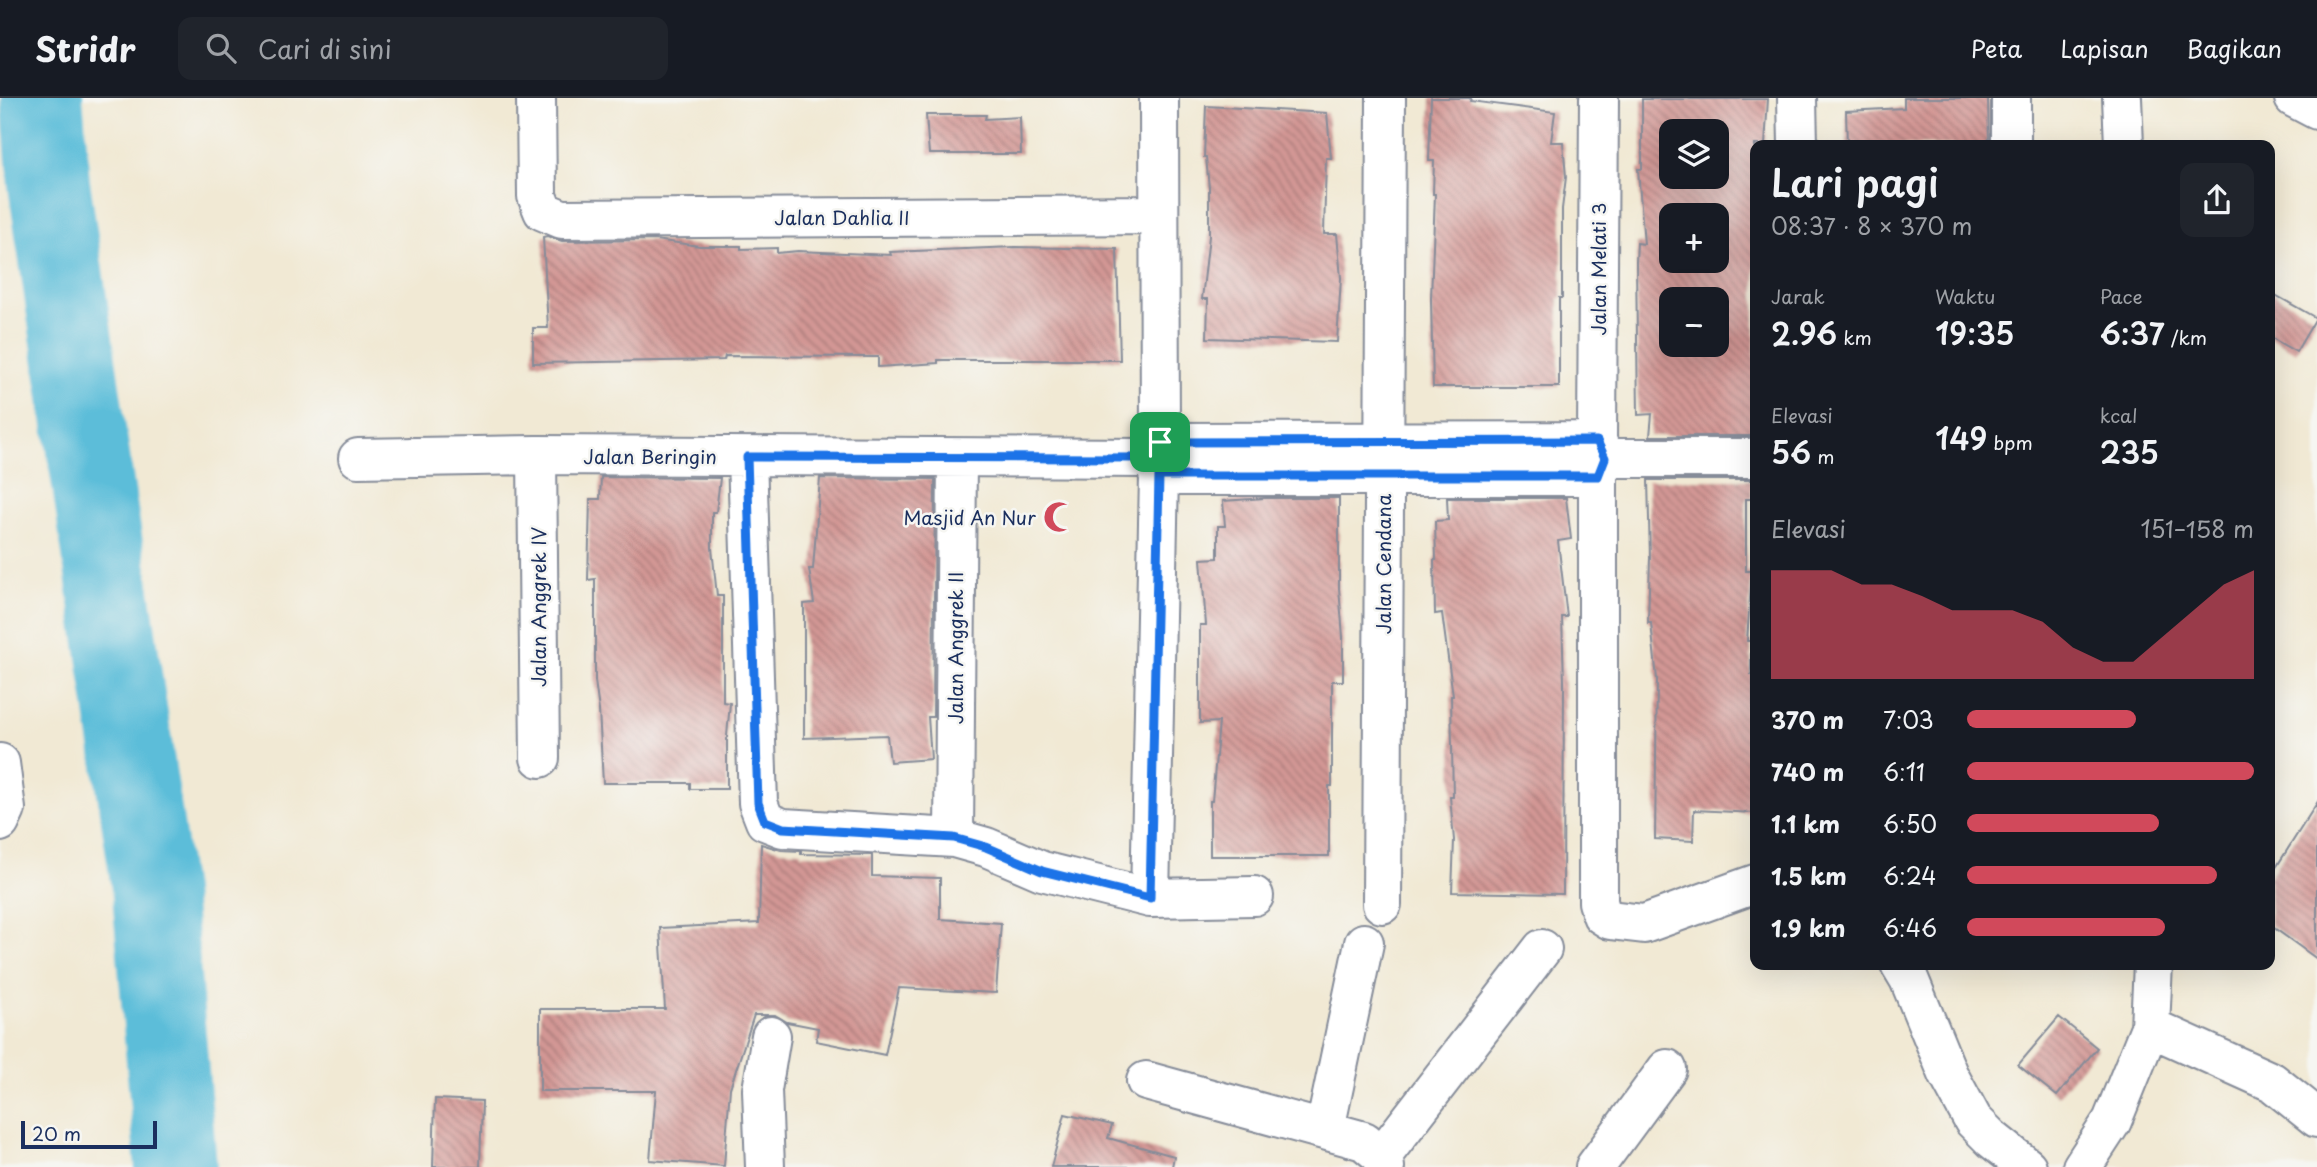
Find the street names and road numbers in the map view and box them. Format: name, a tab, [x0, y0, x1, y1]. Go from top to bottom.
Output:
street label: Jalan Dahlia II	[774, 203, 910, 231]
street label: Jalan Melati 3	[1584, 203, 1612, 335]
street label: Jalan Beringin	[583, 442, 717, 470]
street label: Jalan Cendana	[1369, 494, 1397, 634]
street label: Jalan Anggrek IV	[524, 527, 552, 687]
street label: Jalan Anggrek II	[941, 572, 969, 724]

